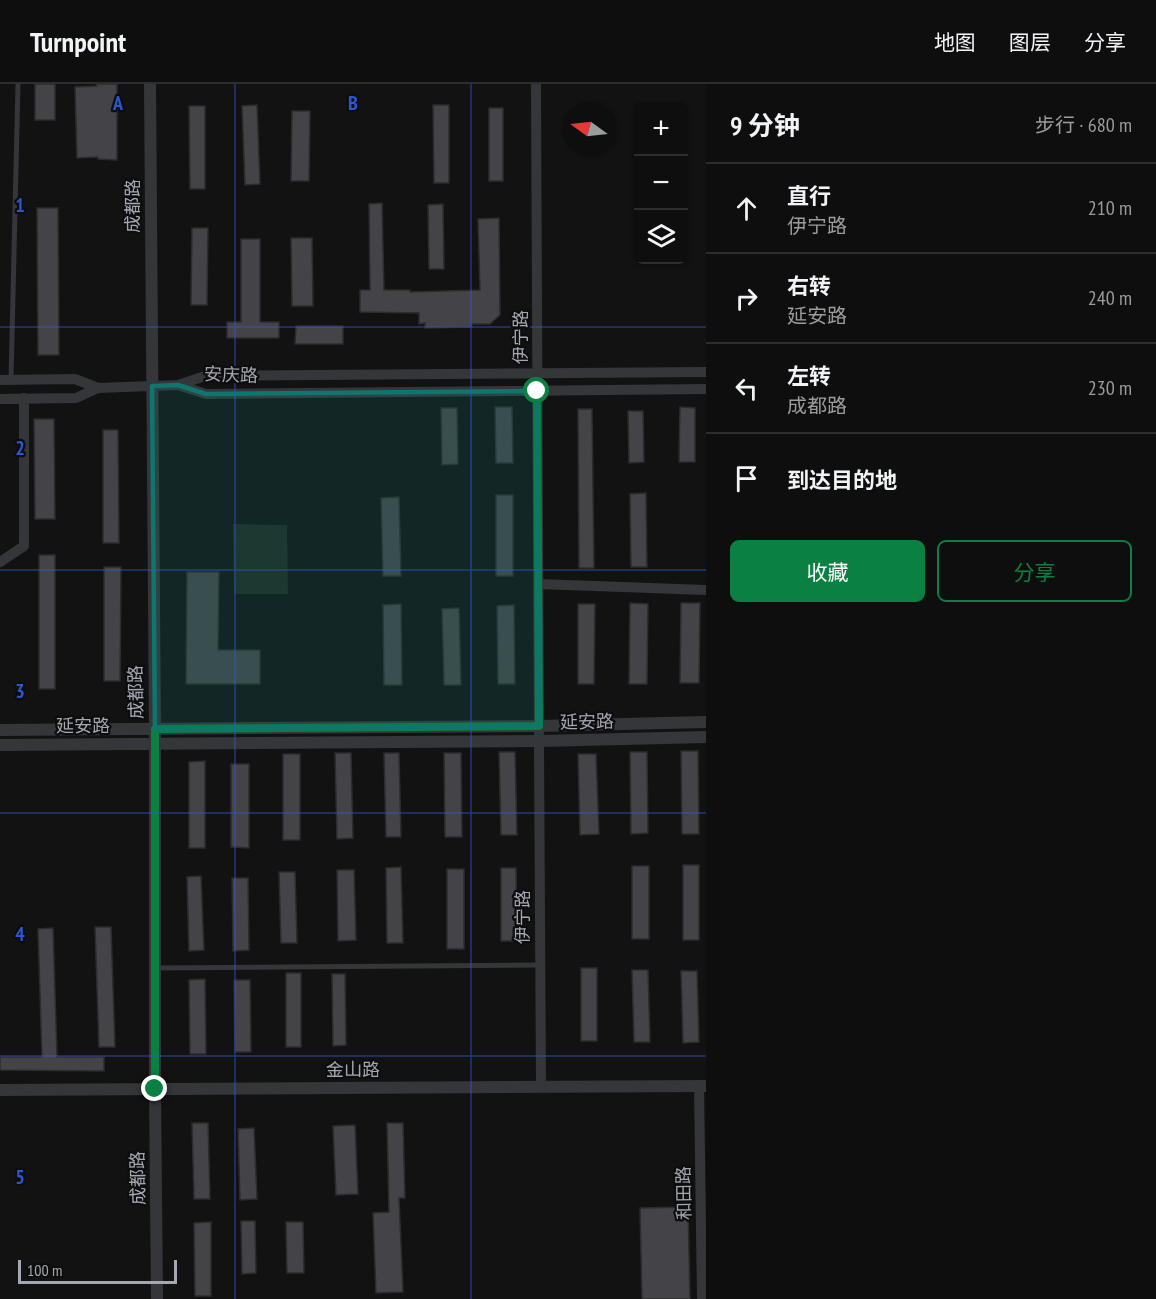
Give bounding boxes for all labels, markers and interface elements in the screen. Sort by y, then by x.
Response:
text: Turnpoint [30,23,126,60]
text: 地图 [934,29,976,56]
text: 图层 [1009,29,1051,56]
text: 分享 [1084,29,1126,56]
text: A [112,90,124,116]
text: B [348,90,358,116]
north arrow [562,102,616,156]
map controls [634,102,688,264]
button: + [634,102,688,156]
text: 9 分钟 [730,109,800,142]
text: 步行 · 680 m [1035,112,1132,138]
button: − [634,156,688,210]
street label: 成都路 [121,179,144,233]
text: 直行 [787,182,831,210]
text: 1 [15,192,25,218]
icon: ahead [730,192,763,225]
text: 210 m [1088,195,1132,221]
button: layers [634,210,688,264]
text: 伊宁路 [787,213,847,239]
text: 右转 [787,272,831,300]
icon: right [730,282,763,315]
text: 240 m [1088,285,1132,311]
text: 延安路 [787,303,847,329]
street label: 伊宁路 [509,310,532,364]
street label: 安庆路 [204,362,258,387]
text: 左转 [787,362,831,390]
icon: left [730,372,763,405]
text: 230 m [1088,375,1132,401]
route start [523,377,549,403]
text: 成都路 [787,393,847,419]
text: 2 [15,435,25,461]
icon: arrive [730,462,763,495]
text: 到达目的地 [787,466,897,494]
button: 收藏 [730,540,925,602]
button: 分享 [937,540,1132,602]
street label: 成都路 [124,665,147,719]
text: 3 [15,678,25,704]
street label: 延安路 [560,710,614,733]
street label: 延安路 [56,714,110,737]
street label: 伊宁路 [511,890,534,944]
text: 4 [15,921,25,947]
street label: 金山路 [326,1058,380,1081]
route end [141,1075,167,1101]
street label: 成都路 [126,1151,149,1205]
text: 5 [15,1164,25,1190]
street label: 和田路 [672,1166,695,1220]
scale bar [18,1257,177,1284]
text: 100 m [27,1260,62,1280]

